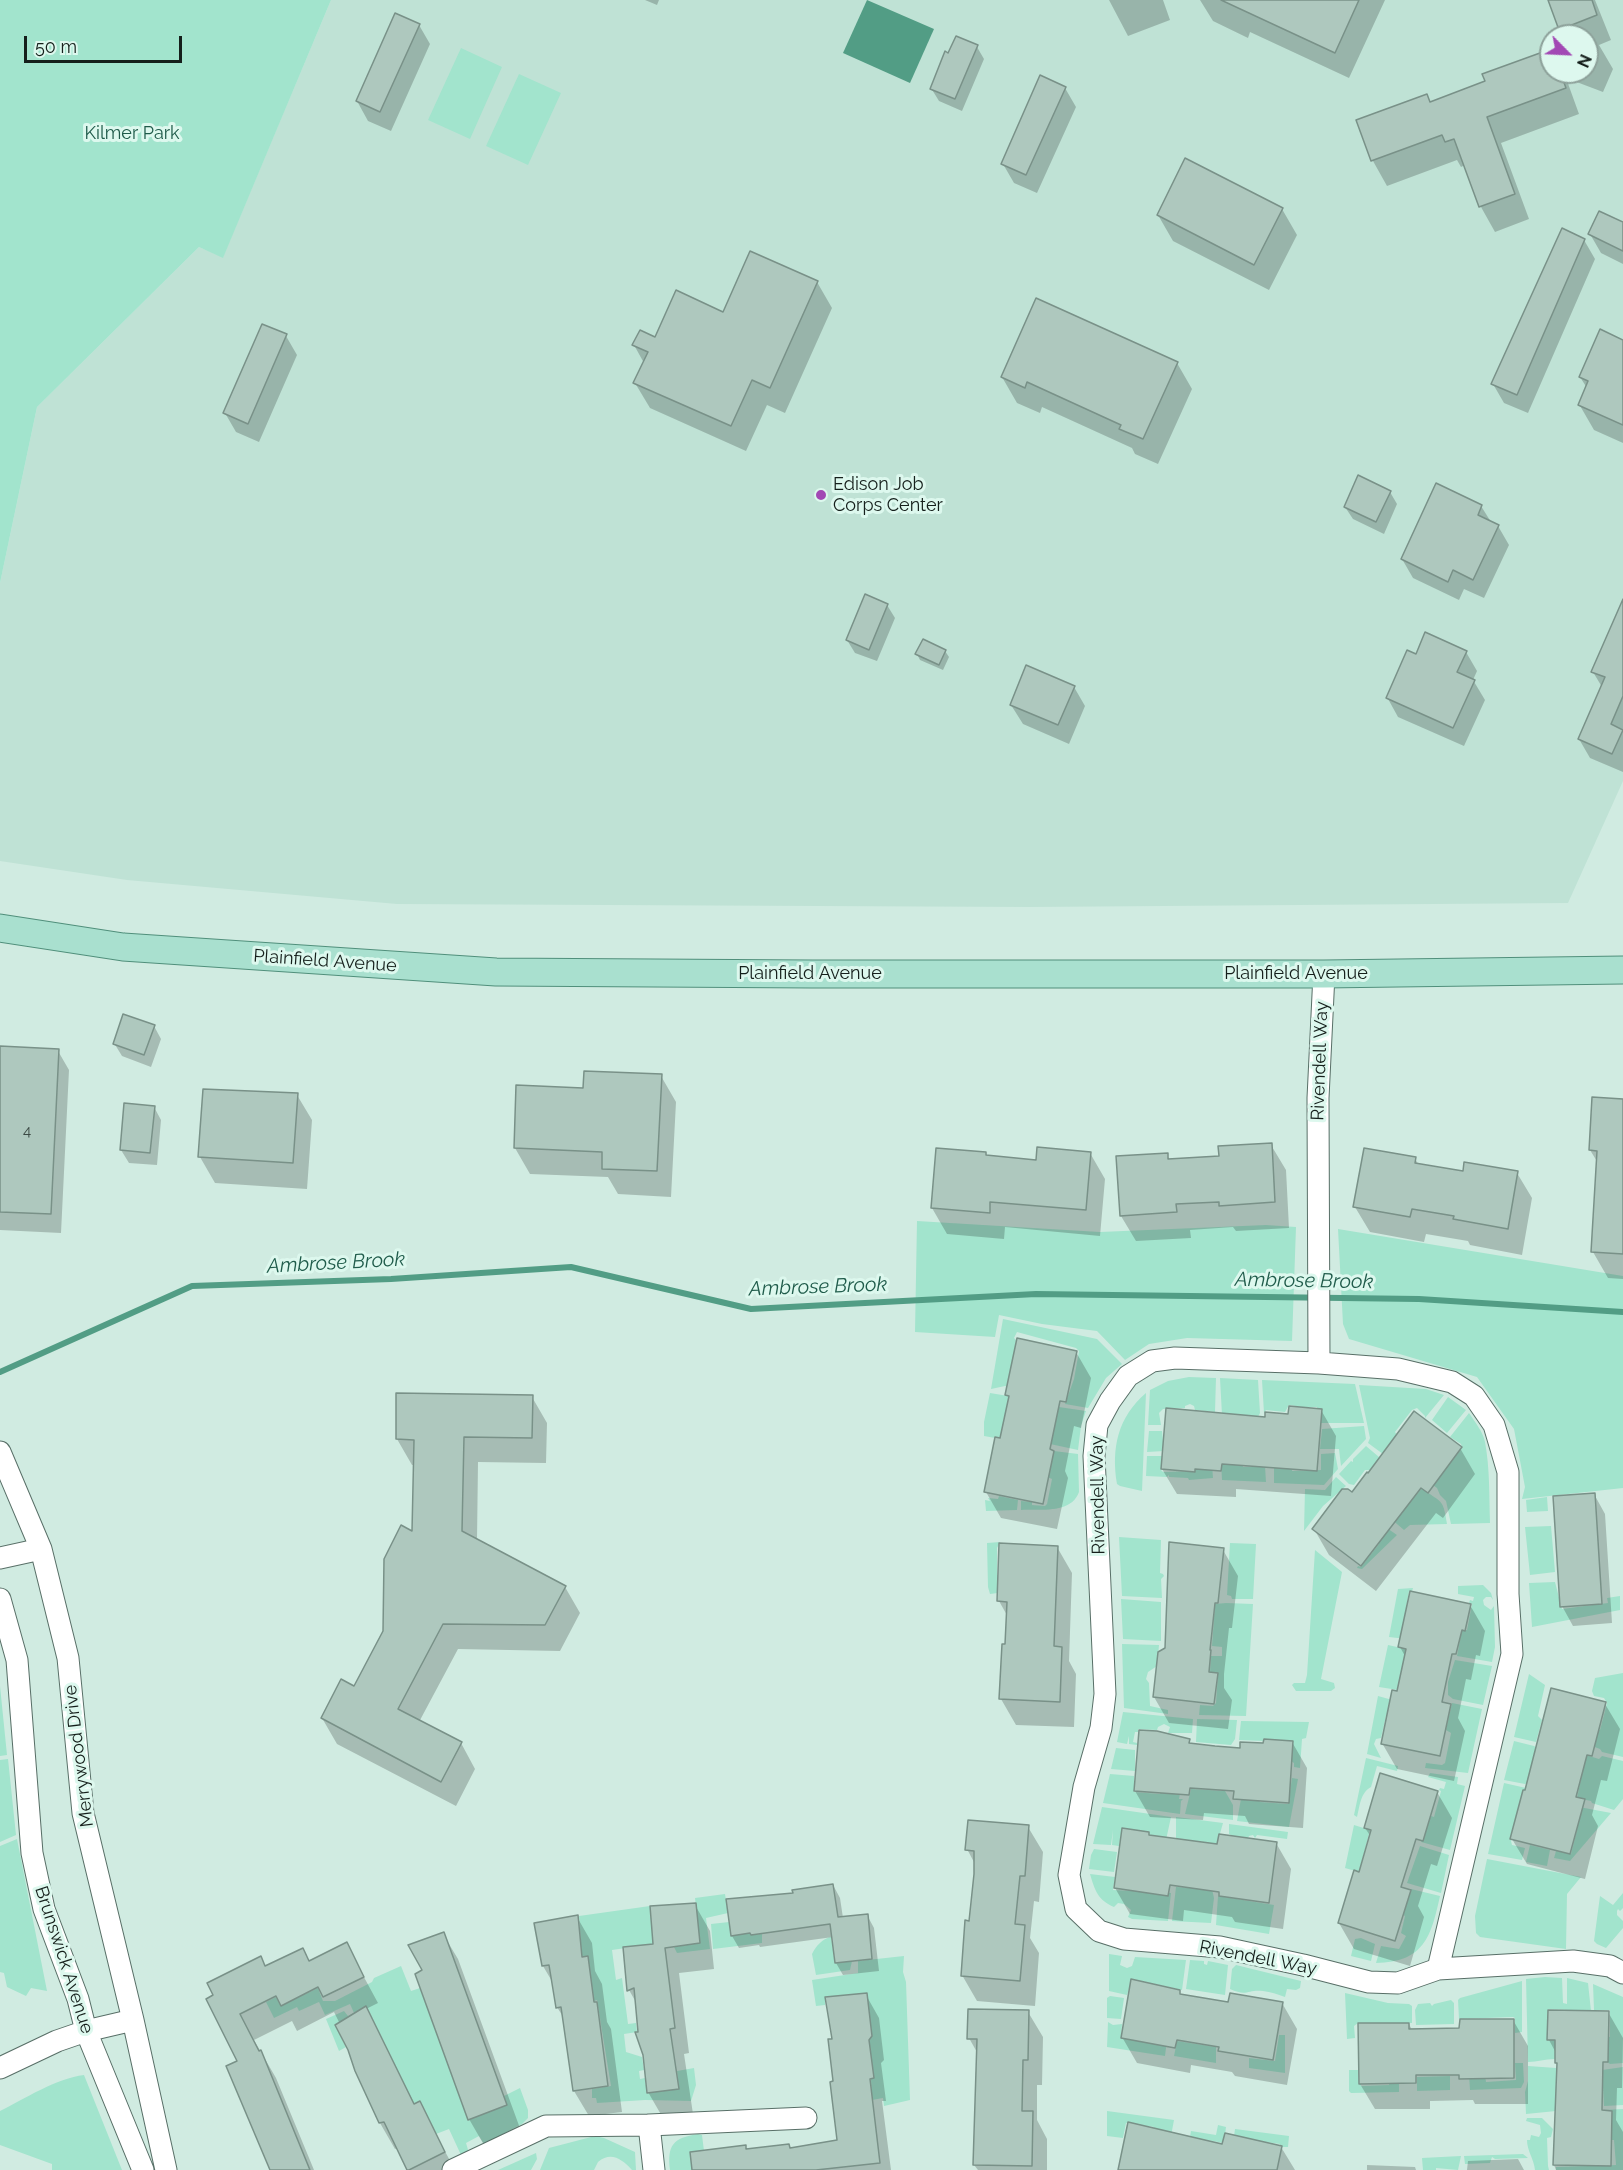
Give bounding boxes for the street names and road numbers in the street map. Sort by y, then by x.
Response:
street label: Plainfield Avenue [253,945,397,977]
street label: Plainfield Avenue [738,963,882,985]
street label: Plainfield Avenue [1224,963,1368,985]
street label: Rivendell Way [1307,1001,1333,1121]
street label: Rivendell Way [1086,1435,1110,1555]
street label: Merrywood Drive [60,1684,98,1828]
street label: Brunswick Avenue [30,1884,98,2036]
street label: Rivendell Way [1197,1936,1319,1980]

